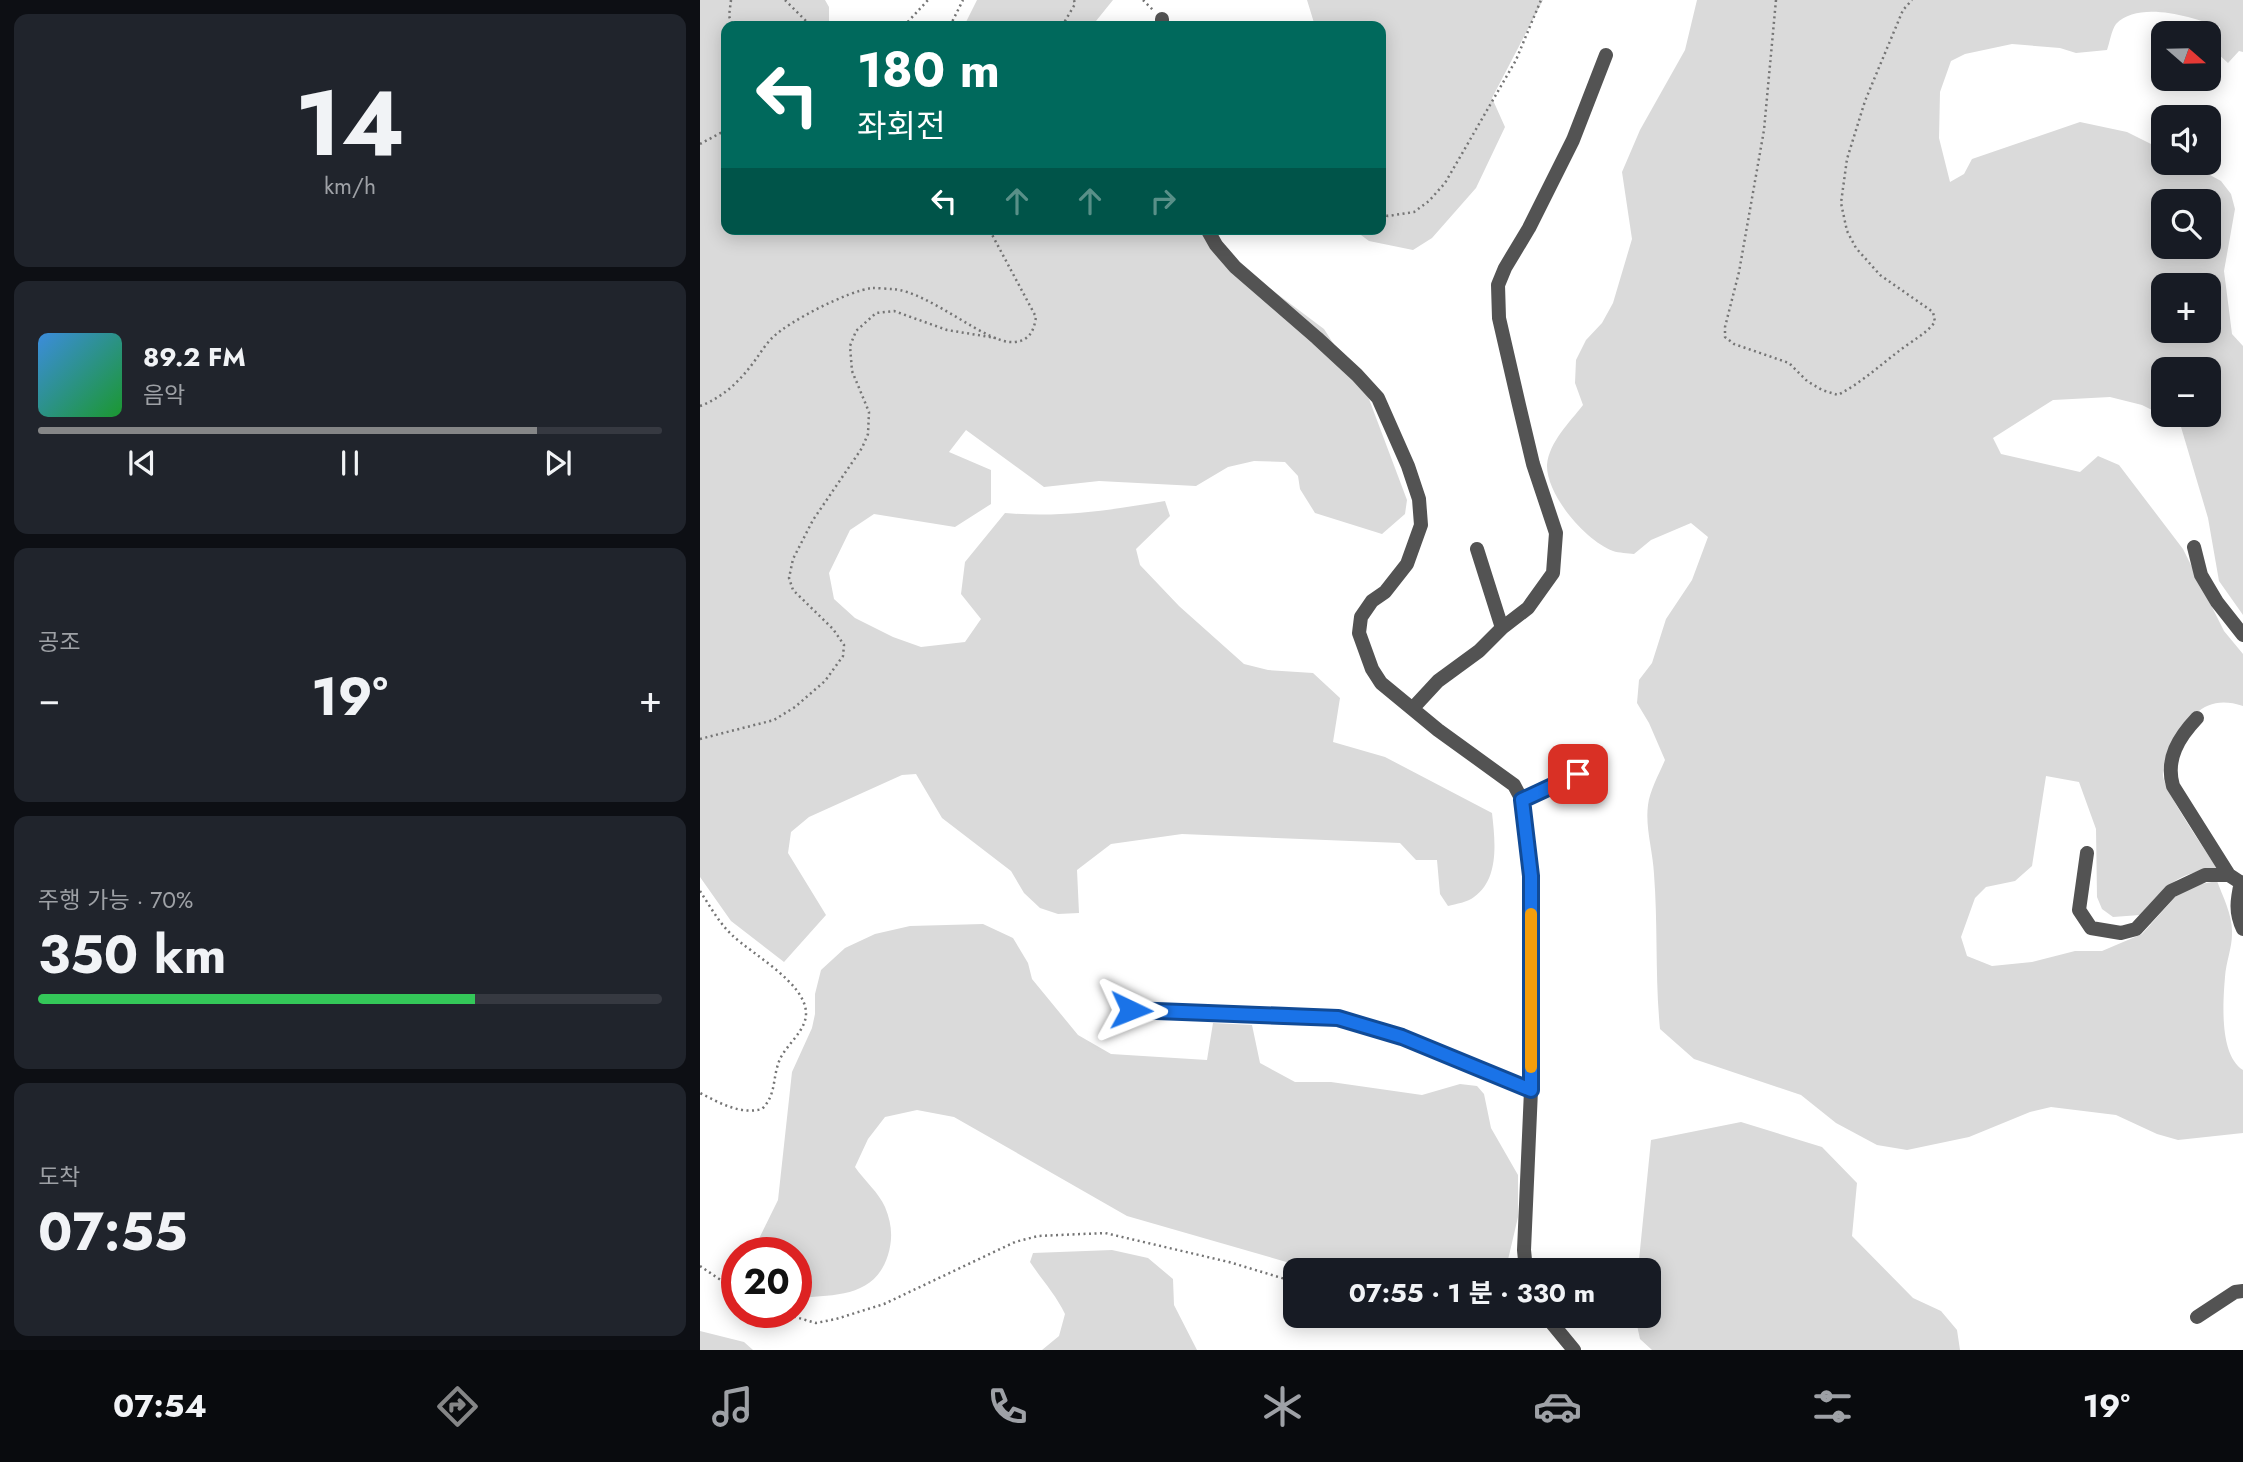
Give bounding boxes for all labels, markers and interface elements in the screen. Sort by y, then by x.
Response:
north arrow [2151,21,2221,91]
map controls [2151,21,2221,427]
text: 180 m [857,35,1000,105]
icon: left [742,49,833,140]
text: 14 [295,58,405,189]
text: 좌회전 [857,103,945,149]
button: sound [2151,105,2221,175]
text: km/h [324,169,376,203]
icon: left [925,182,963,220]
icon: ahead [998,182,1036,220]
icon: ahead [1071,182,1109,220]
icon: right [1144,182,1182,220]
button: search [2151,189,2221,259]
button: + [2151,273,2221,343]
text: 89.2 FM [143,338,246,376]
button: − [2151,357,2221,427]
text: 음악 [143,378,185,412]
icon: previous [123,444,161,482]
icon: pause [331,444,369,482]
icon: next [539,444,577,482]
text: 공조 [38,625,80,659]
text: 19° [311,659,388,735]
text: − [38,671,60,726]
text: + [639,671,662,726]
pin [1548,744,1608,804]
icon: arrive [1559,755,1597,793]
text: 주행 가능 · 70% [38,883,193,917]
text: 350 km [38,917,227,993]
position arrow [1094,973,1168,1047]
text: 도착 [38,1160,80,1194]
text: 07:55 [38,1194,188,1270]
speed limit sign: 20 [721,1237,812,1328]
text: 07:55 · 1 분 · 330 m [1349,1274,1595,1312]
icon: directions [433,1382,482,1431]
icon: music [708,1382,757,1431]
icon: phone [983,1382,1032,1431]
icon: climate [1258,1382,1307,1431]
icon: car [1533,1382,1582,1431]
icon: filters [1808,1382,1857,1431]
text: 07:54 [113,1383,207,1429]
text: 19° [2083,1383,2130,1429]

